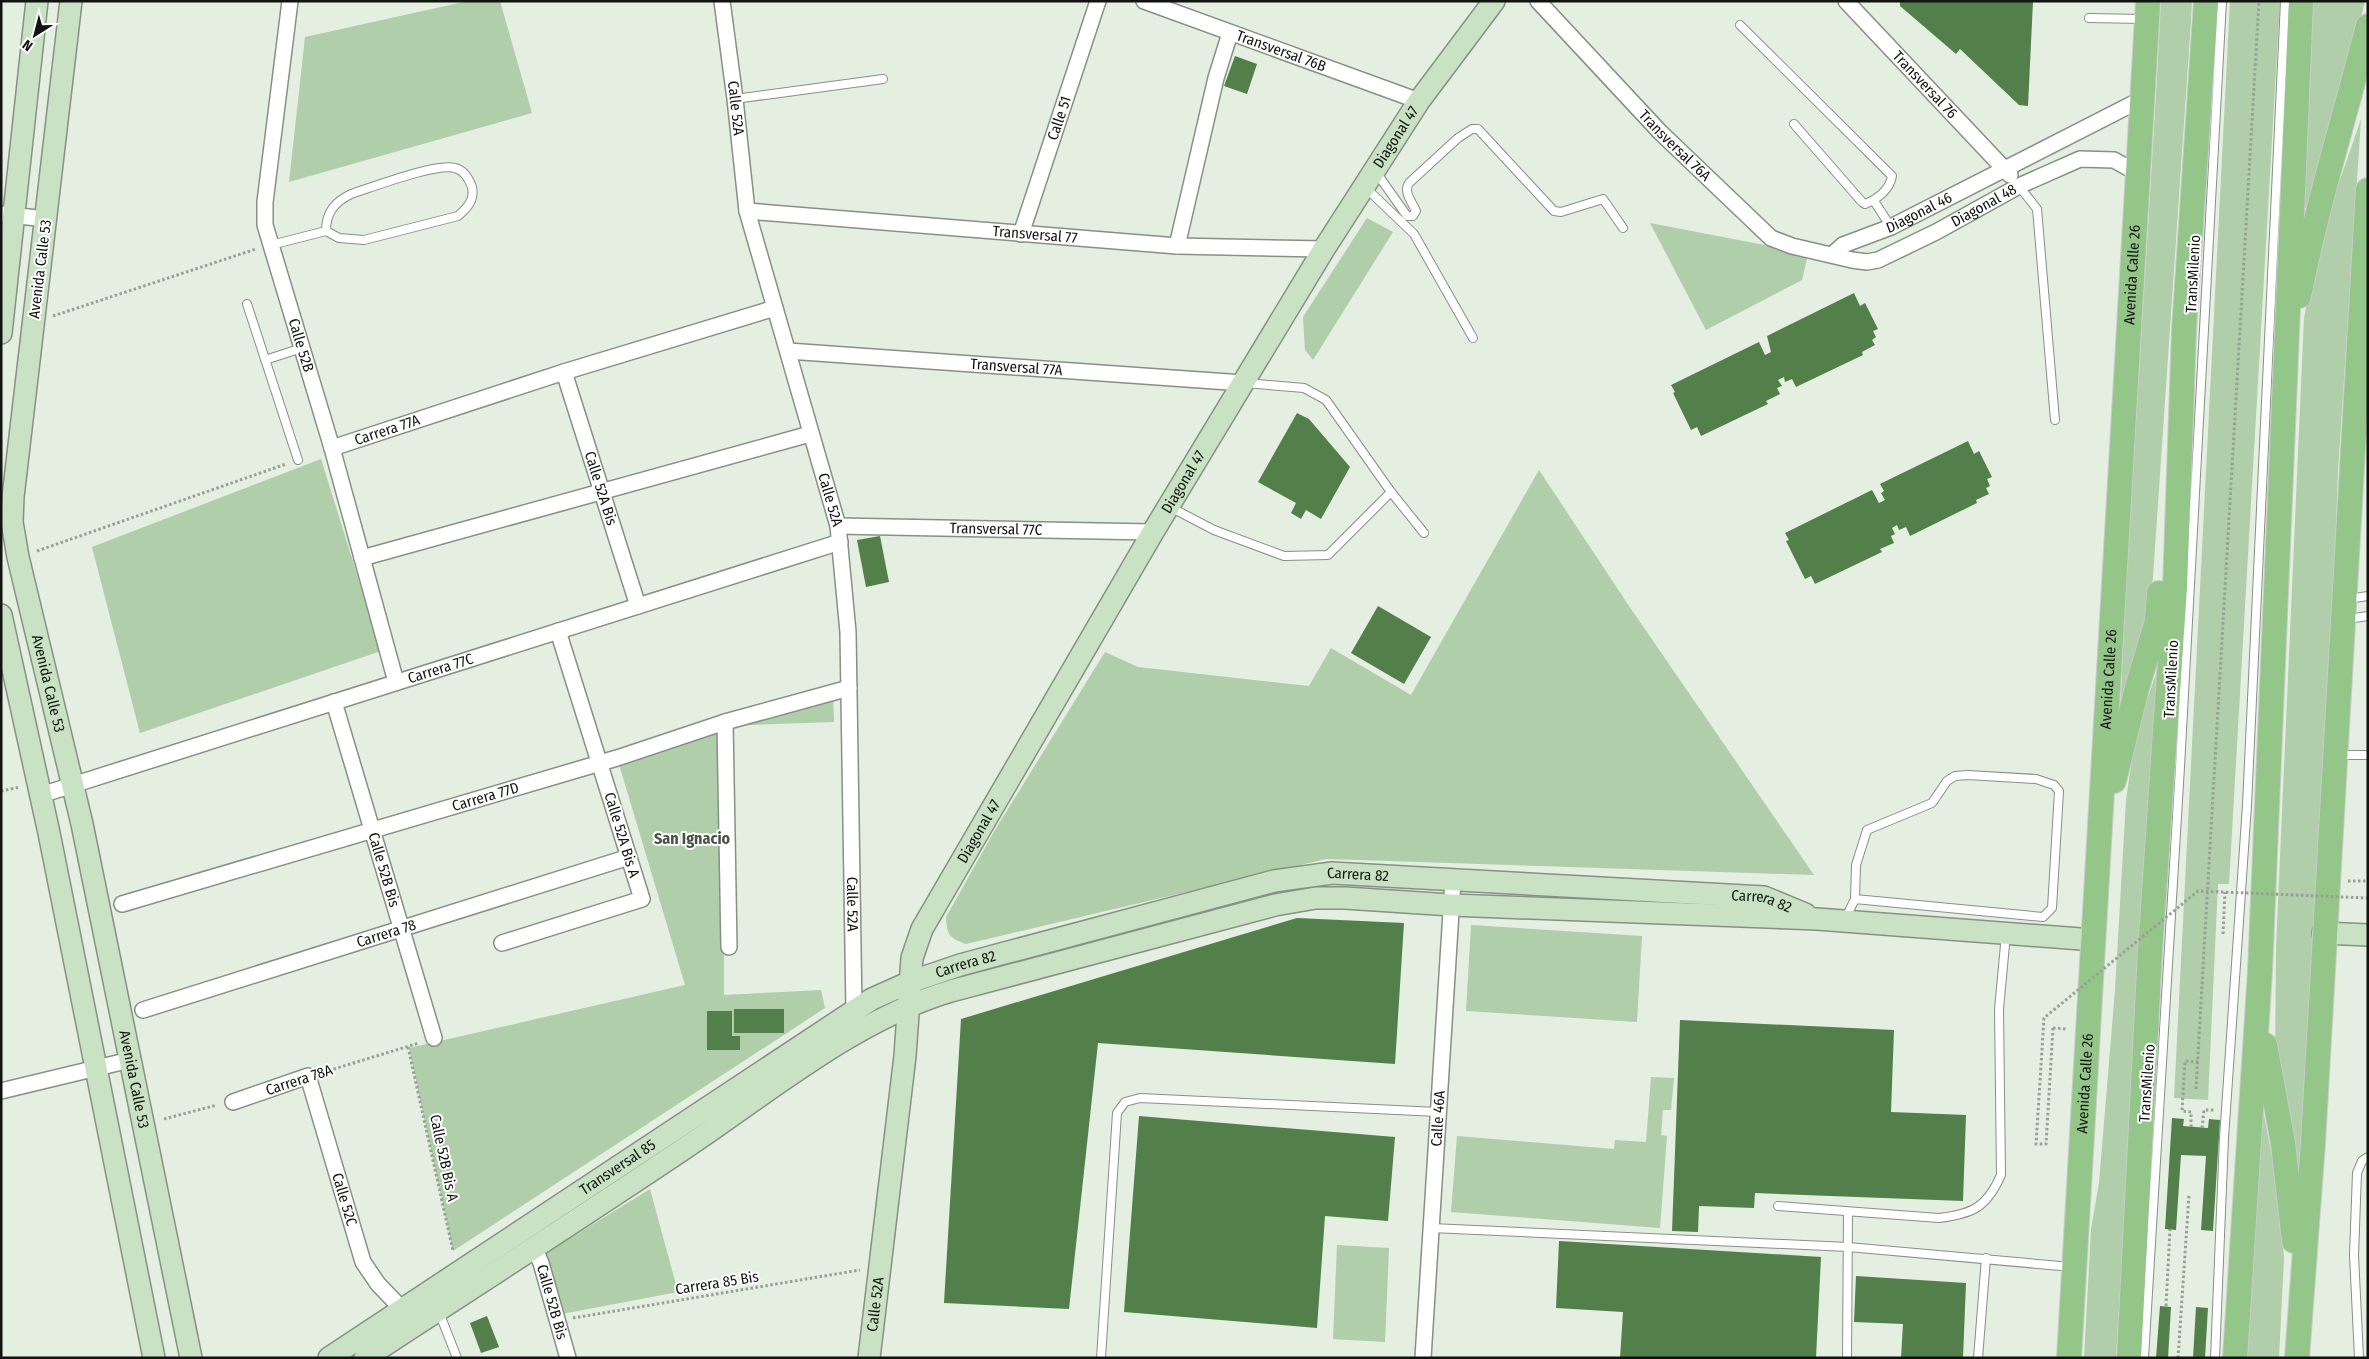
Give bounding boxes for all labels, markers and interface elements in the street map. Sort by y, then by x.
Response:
north arrow [10,10,60,60]
street label: Transversal 76B [1234,26,1329,75]
text: N [19,36,36,54]
street label: Transversal 76 [1889,47,1961,122]
street label: Calle 52A [724,80,748,136]
street label: Calle 51 [1044,94,1075,143]
street label: Diagonal 47 [1369,103,1422,171]
street label: Transversal 76A [1635,106,1715,185]
street label: Diagonal 48 [1948,180,2020,231]
street label: Diagonal 46 [1884,188,1955,237]
street label: Avenida Calle 53 [25,218,55,319]
street label: Transversal 77 [992,222,1078,247]
street label: Avenida Calle 26 [2120,224,2144,325]
street label: TransMilenio [2182,234,2204,314]
street label: Calle 52B [285,316,318,374]
street label: Transversal 77A [970,355,1063,379]
street label: Carrera 77A [352,411,422,449]
street label: Diagonal 47 [1157,447,1209,516]
street label: Calle 52A Bis [581,449,621,528]
street label: Calle 52A [814,471,847,529]
street label: Transversal 77C [950,519,1043,539]
street label: Avenida Calle 26 [2097,629,2120,730]
street label: Avenida Calle 53 [28,633,69,734]
street label: TransMilenio [2160,639,2182,719]
street label: Carrera 77C [405,650,476,687]
street label: Carrera 77D [450,778,521,815]
street label: Calle 52A Bis A [601,790,644,880]
street label: Diagonal 47 [953,797,1004,866]
district label: San Ignacio [654,829,731,848]
street label: Calle 52B Bis [364,830,404,909]
street label: Carrera 82 [1326,864,1390,885]
street label: Calle 52A [843,877,862,932]
street label: Carrera 82 [1731,886,1795,917]
street label: Carrera 78 [354,916,418,951]
street label: Carrera 82 [933,947,998,982]
street label: Avenida Calle 53 [115,1029,153,1130]
street label: Avenida Calle 26 [2073,1033,2097,1134]
street label: TransMilenio [2135,1043,2159,1123]
street label: Carrera 78A [263,1061,335,1099]
street label: Calle 46A [1427,1090,1449,1147]
street label: Calle 52B Bis A [426,1113,462,1203]
street label: Transversal 85 [576,1136,659,1199]
street label: Calle 52C [328,1171,361,1228]
street label: Calle 52B Bis [533,1262,571,1342]
street label: Carrera 85 Bis [674,1268,760,1298]
street label: Calle 52A [863,1276,888,1333]

